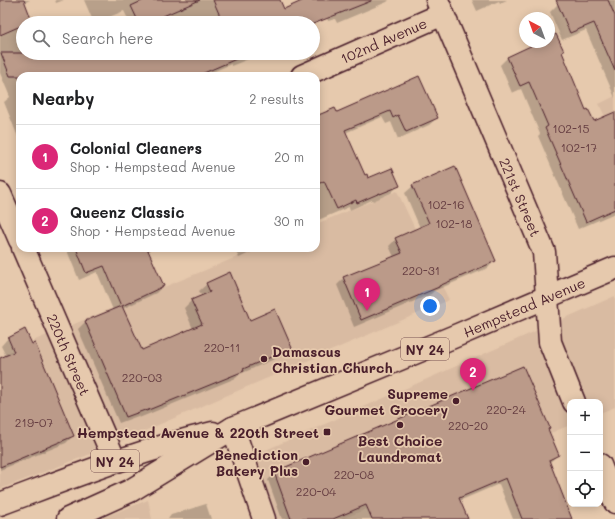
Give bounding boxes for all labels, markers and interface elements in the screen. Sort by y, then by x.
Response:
north arrow [519,12,555,48]
street label: 102nd Avenue [337,13,430,67]
search box [16,16,320,60]
icon: search [30,27,52,49]
text: Search here [62,28,153,48]
text: Nearby [32,87,94,109]
text: 2 results [249,90,304,107]
house number: 102-15 [553,120,589,136]
text: Colonial Cleaners [70,138,202,158]
house number: 102-17 [561,139,598,155]
text: 1 [42,148,48,165]
text: 20 m [274,148,304,165]
street label: 221st Street [495,155,546,239]
text: Shop · Hempstead Avenue [70,158,236,175]
house number: 102-16 [427,196,465,212]
text: Queenz Classic [70,202,185,222]
text: 2 [41,212,49,229]
text: 30 m [274,212,304,229]
house number: 102-18 [435,215,473,231]
text: Shop · Hempstead Avenue [70,222,236,239]
house number: 220-31 [402,262,440,278]
street label: Hempstead Avenue [460,272,588,341]
pin: 1 [354,278,380,311]
your location [420,296,440,316]
street label: 220th Street [43,311,95,398]
road number: NY 24 [401,338,449,360]
house number: 220-11 [204,339,240,355]
place label: Damascus Christian Church [272,342,393,377]
marker: Damascus Christian Church [259,354,269,364]
pin: 2 [460,358,486,391]
house number: 220-03 [122,369,162,385]
place label: Supreme Gourmet Grocery [325,384,448,419]
marker: Supreme Gourmet Grocery [451,396,461,406]
map controls [567,399,603,507]
button: + [567,399,603,435]
house number: 220-24 [486,401,526,417]
house number: 219-07 [15,414,53,430]
house number: 220-20 [448,417,489,433]
marker: Best Choice Laundromat [395,420,405,430]
place label: Hempstead Avenue & 220th Street [77,423,319,442]
marker: Hempstead Avenue & 220th Street [322,427,332,437]
place label: Best Choice Laundromat [358,431,442,466]
button: − [567,435,603,471]
place label: Benediction Bakery Plus [214,445,298,480]
road number: NY 24 [91,450,139,472]
marker: Benediction Bakery Plus [301,457,311,467]
house number: 220-08 [334,466,374,482]
button: locate [567,471,603,507]
house number: 220-04 [296,483,336,499]

